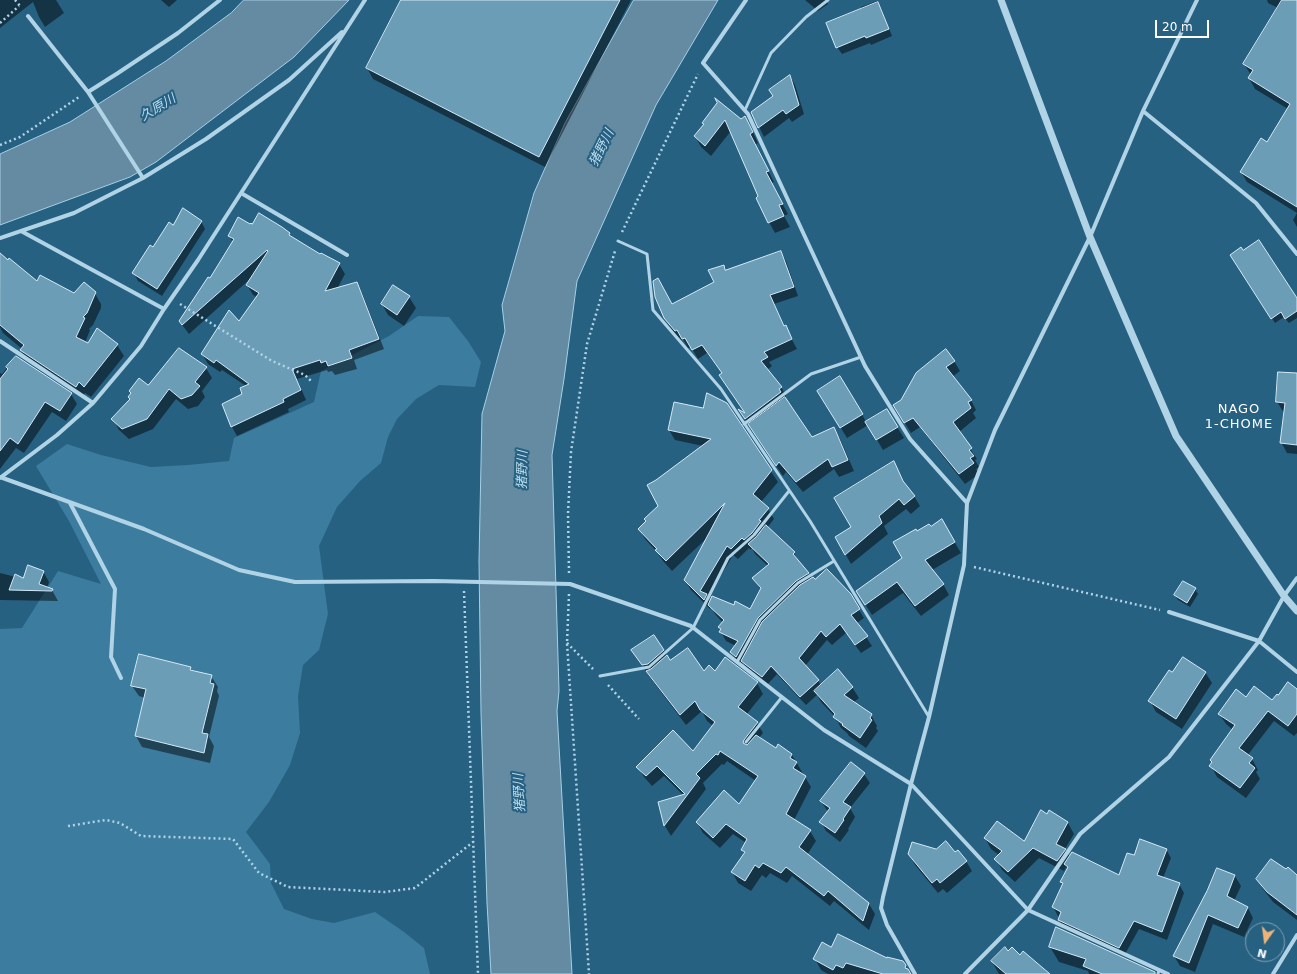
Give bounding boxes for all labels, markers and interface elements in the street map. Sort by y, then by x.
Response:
scale bar [1157,12,1211,38]
text: 20 m [1162,20,1193,34]
water label: 久原川 [137,91,179,125]
water label: 猪野川 [586,127,618,169]
district label: NAGO 1-CHOME [1205,402,1273,433]
water label: 猪野川 [515,450,531,490]
water label: 猪野川 [511,773,529,813]
north arrow [1245,922,1285,962]
text: N [1256,946,1268,961]

